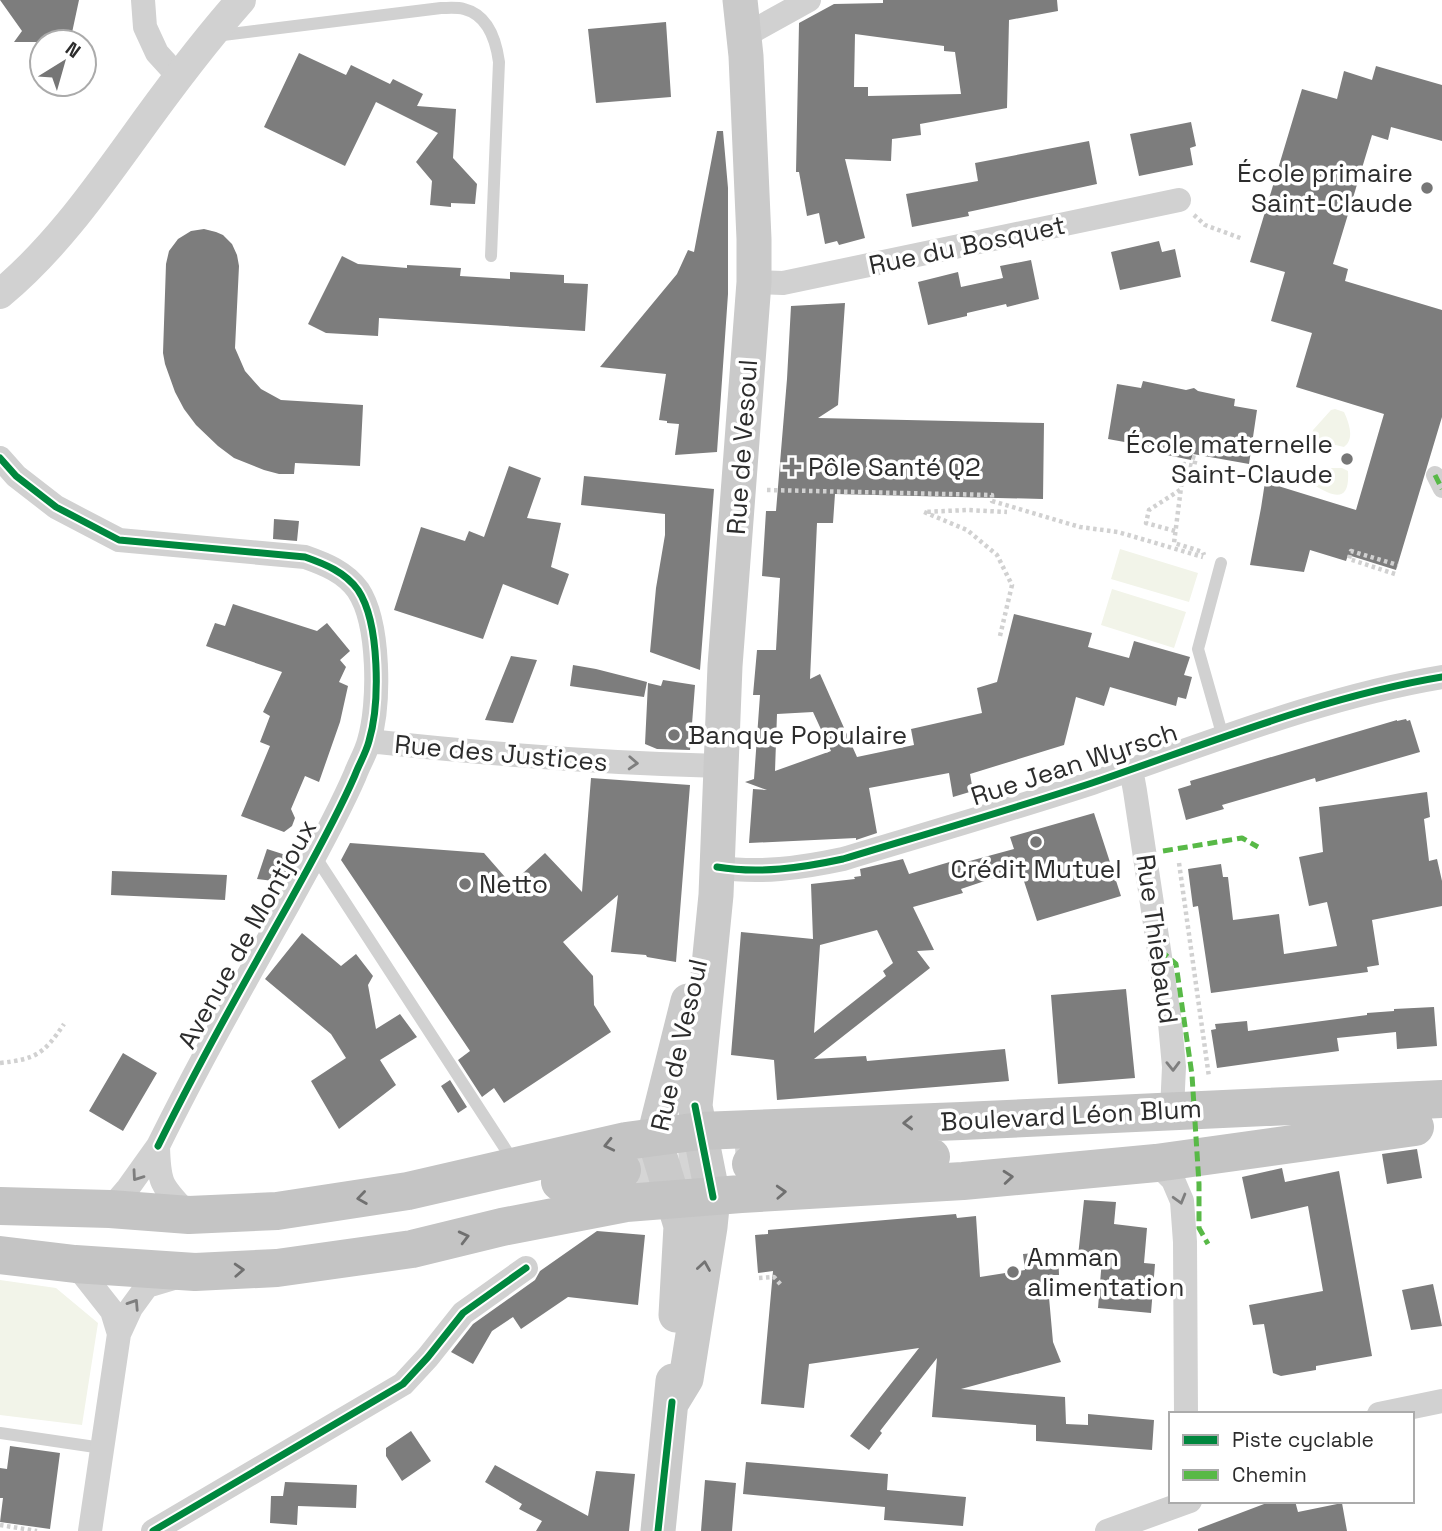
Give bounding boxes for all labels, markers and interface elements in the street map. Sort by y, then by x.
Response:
north arrow [28,28,98,98]
text: N [60,36,86,64]
place label: École primaire Saint-Claude [1237,156,1413,220]
marker: École primaire Saint-Claude [1419,180,1435,196]
street label: Rue du Bosquet [866,208,1068,282]
street label: Rue de Vesoul [719,358,765,536]
place label: École maternelle Saint-Claude [1126,427,1333,491]
place label: Pôle Santé Q2 [808,450,981,484]
marker: École maternelle Saint-Claude [1339,451,1355,467]
marker: Pôle Santé Q2 [782,457,802,477]
street label: Rue Jean Wyrsch [966,715,1182,813]
place label: Banque Populaire [688,718,907,752]
street label: Rue des Justices [393,727,609,779]
marker: Banque Populaire [666,727,682,743]
one-way arrow [627,756,638,771]
street label: Avenue de Montjoux [170,813,324,1055]
marker: Crédit Mutuel [1028,834,1044,850]
place label: Crédit Mutuel [950,852,1122,886]
street label: Rue Thiebaud [1128,852,1186,1026]
place label: Netto [479,867,548,901]
marker: Netto [457,876,473,892]
street label: Rue de Vesoul [643,956,715,1134]
one-way arrow [1165,1061,1180,1072]
street label: Boulevard Léon Blum [939,1091,1203,1139]
one-way arrow [902,1115,913,1130]
one-way arrow [603,1137,615,1151]
one-way arrow [133,1168,145,1181]
one-way arrow [1003,1170,1014,1185]
one-way arrow [776,1185,787,1200]
one-way arrow [357,1190,368,1205]
one-way arrow [1171,1192,1186,1204]
one-way arrow [457,1231,469,1245]
place label: Amman alimentation [1027,1240,1184,1304]
one-way arrow [696,1260,711,1272]
one-way arrow [234,1262,245,1277]
marker: Amman alimentation [1005,1264,1021,1280]
one-way arrow [126,1299,139,1312]
legend [1169,1412,1414,1503]
text: Piste cyclable [1232,1426,1374,1453]
text: Chemin [1232,1461,1307,1488]

